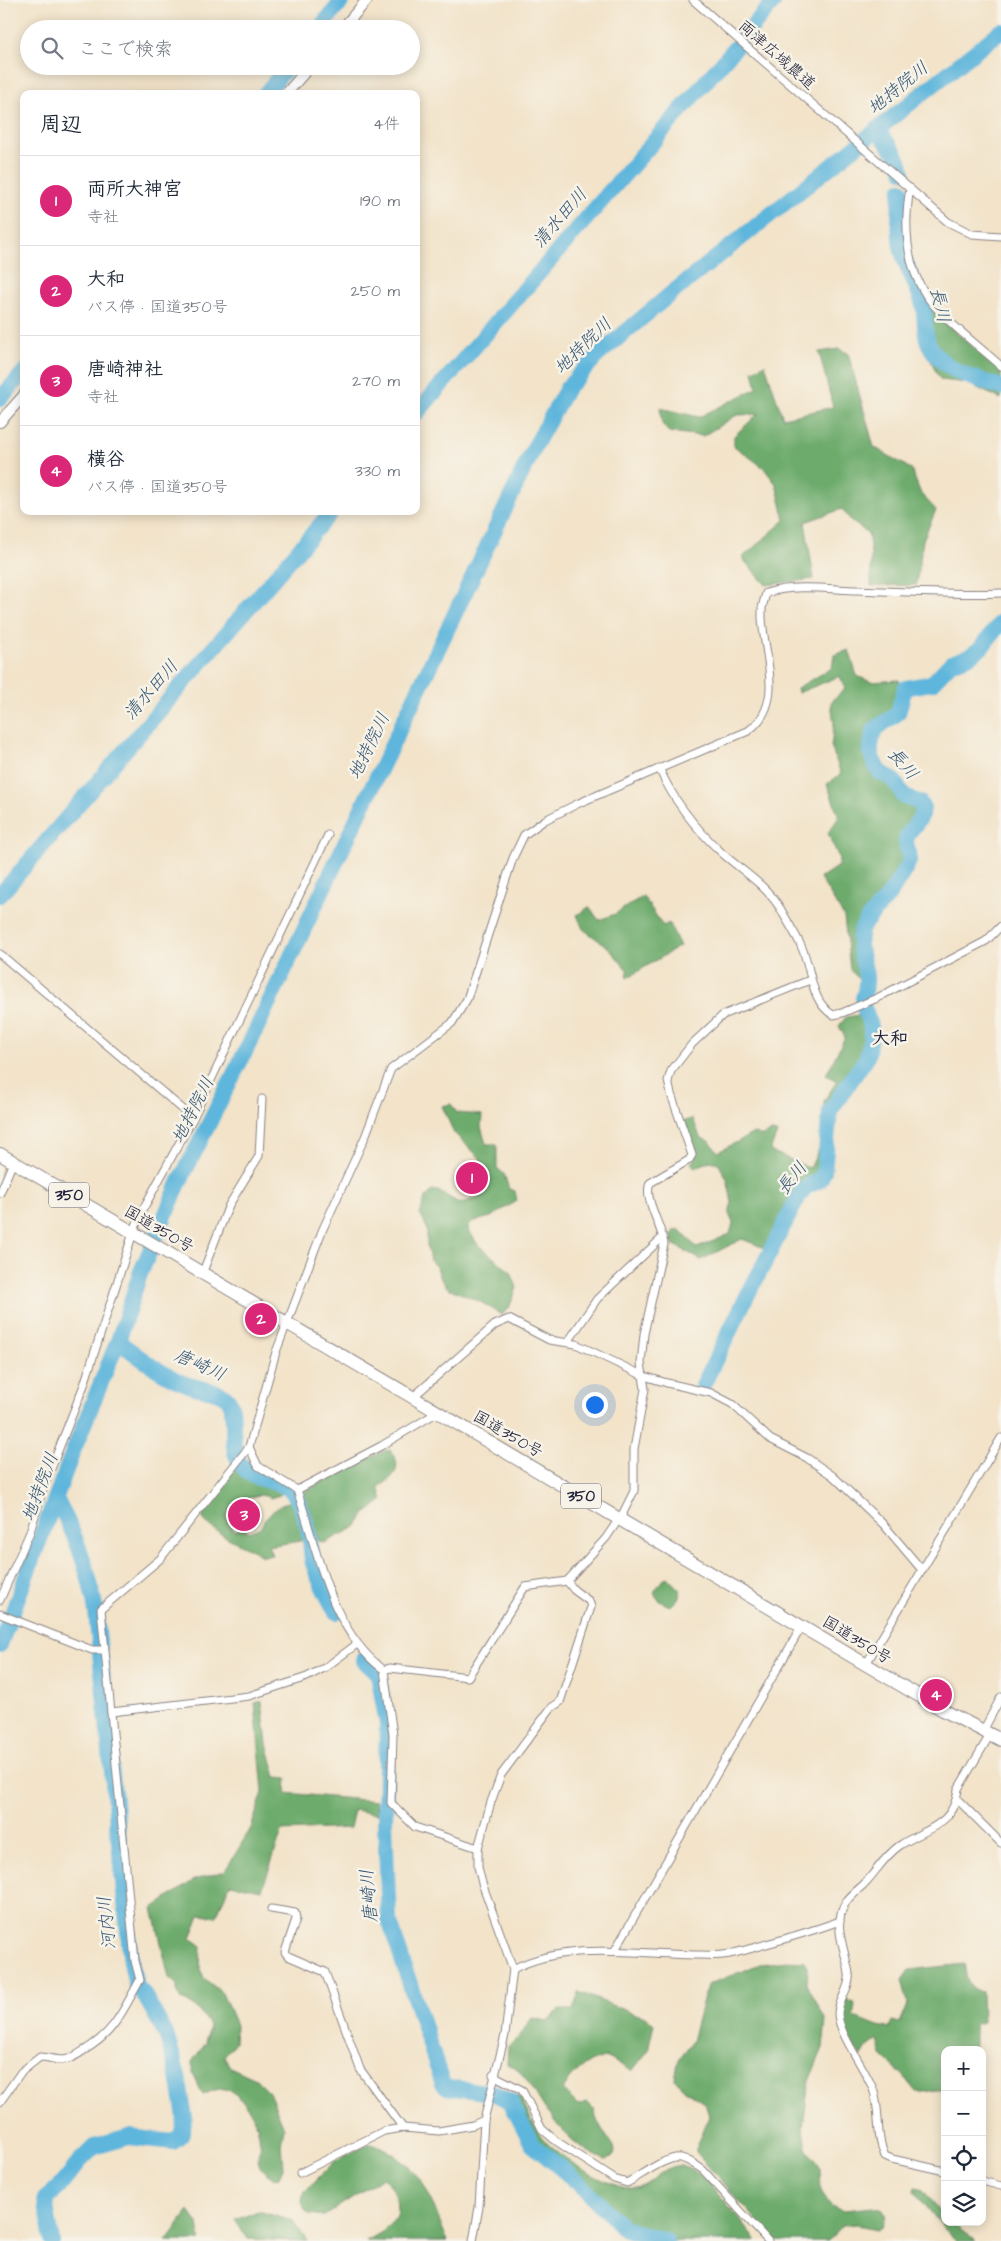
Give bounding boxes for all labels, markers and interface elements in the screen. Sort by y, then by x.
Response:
street label: 両津広域農道 [734,15,820,95]
search box [20,20,420,75]
icon: search [38,34,66,62]
text: ここで検索 [78,36,173,63]
water label: 地持院川 [862,56,934,120]
text: 周辺 [40,110,82,139]
text: 4件 [373,113,400,135]
text: 両所大神宮 [87,176,182,203]
water label: 清水田川 [527,183,593,253]
text: 1 [55,190,57,212]
text: 190 m [360,190,400,212]
text: 寺社 [87,206,119,228]
text: 大和 [87,266,125,293]
text: 2 [51,280,61,302]
text: 250 m [351,280,400,302]
water label: 長川 [924,285,956,325]
text: バス停 · 国道350号 [87,296,228,318]
water label: 地持院川 [548,312,618,380]
text: 唐崎神社 [87,356,163,383]
text: 3 [52,370,60,392]
text: 270 m [352,370,400,392]
text: 寺社 [87,386,119,408]
text: 横谷 [87,446,125,473]
text: 4 [51,460,61,482]
text: 330 m [355,460,400,482]
text: バス停 · 国道350号 [87,476,228,498]
water label: 清水田川 [118,655,184,725]
water label: 地持院川 [342,708,396,784]
water label: 長川 [882,742,924,786]
district label: 大和 [872,1026,908,1051]
water label: 地持院川 [166,1072,220,1148]
water label: 長川 [771,1156,813,1200]
pin: 1 [456,1159,488,1197]
road number: 350 [49,1182,89,1208]
street label: 国道350号 [120,1200,198,1258]
pin: 2 [245,1300,277,1338]
water label: 唐崎川 [170,1343,230,1387]
your location [582,1392,608,1418]
street label: 国道350号 [469,1405,547,1463]
water label: 地持院川 [15,1449,65,1525]
road number: 350 [561,1484,601,1508]
pin: 3 [228,1496,260,1534]
street label: 国道350号 [818,1611,896,1669]
pin: 4 [920,1676,952,1714]
water label: 唐崎川 [354,1868,384,1924]
water label: 河内川 [92,1895,122,1951]
map controls [941,2046,986,2226]
button: + [941,2046,986,2091]
button: − [941,2091,986,2136]
button: locate [941,2136,986,2181]
button: layers [941,2181,986,2226]

